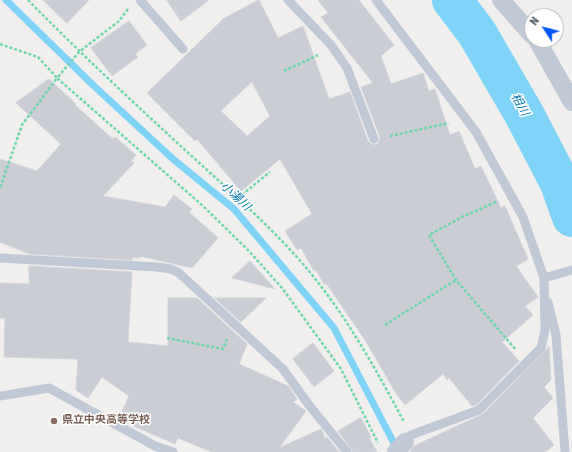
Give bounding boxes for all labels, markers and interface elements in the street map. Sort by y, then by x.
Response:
north arrow [524,8,564,48]
text: N [526,14,543,29]
water label: 相川 [507,91,531,119]
water label: 小湯川 [217,179,253,215]
place label: 県立中央高等学校 [62,414,150,428]
marker: 県立中央高等学校 [49,416,59,426]

